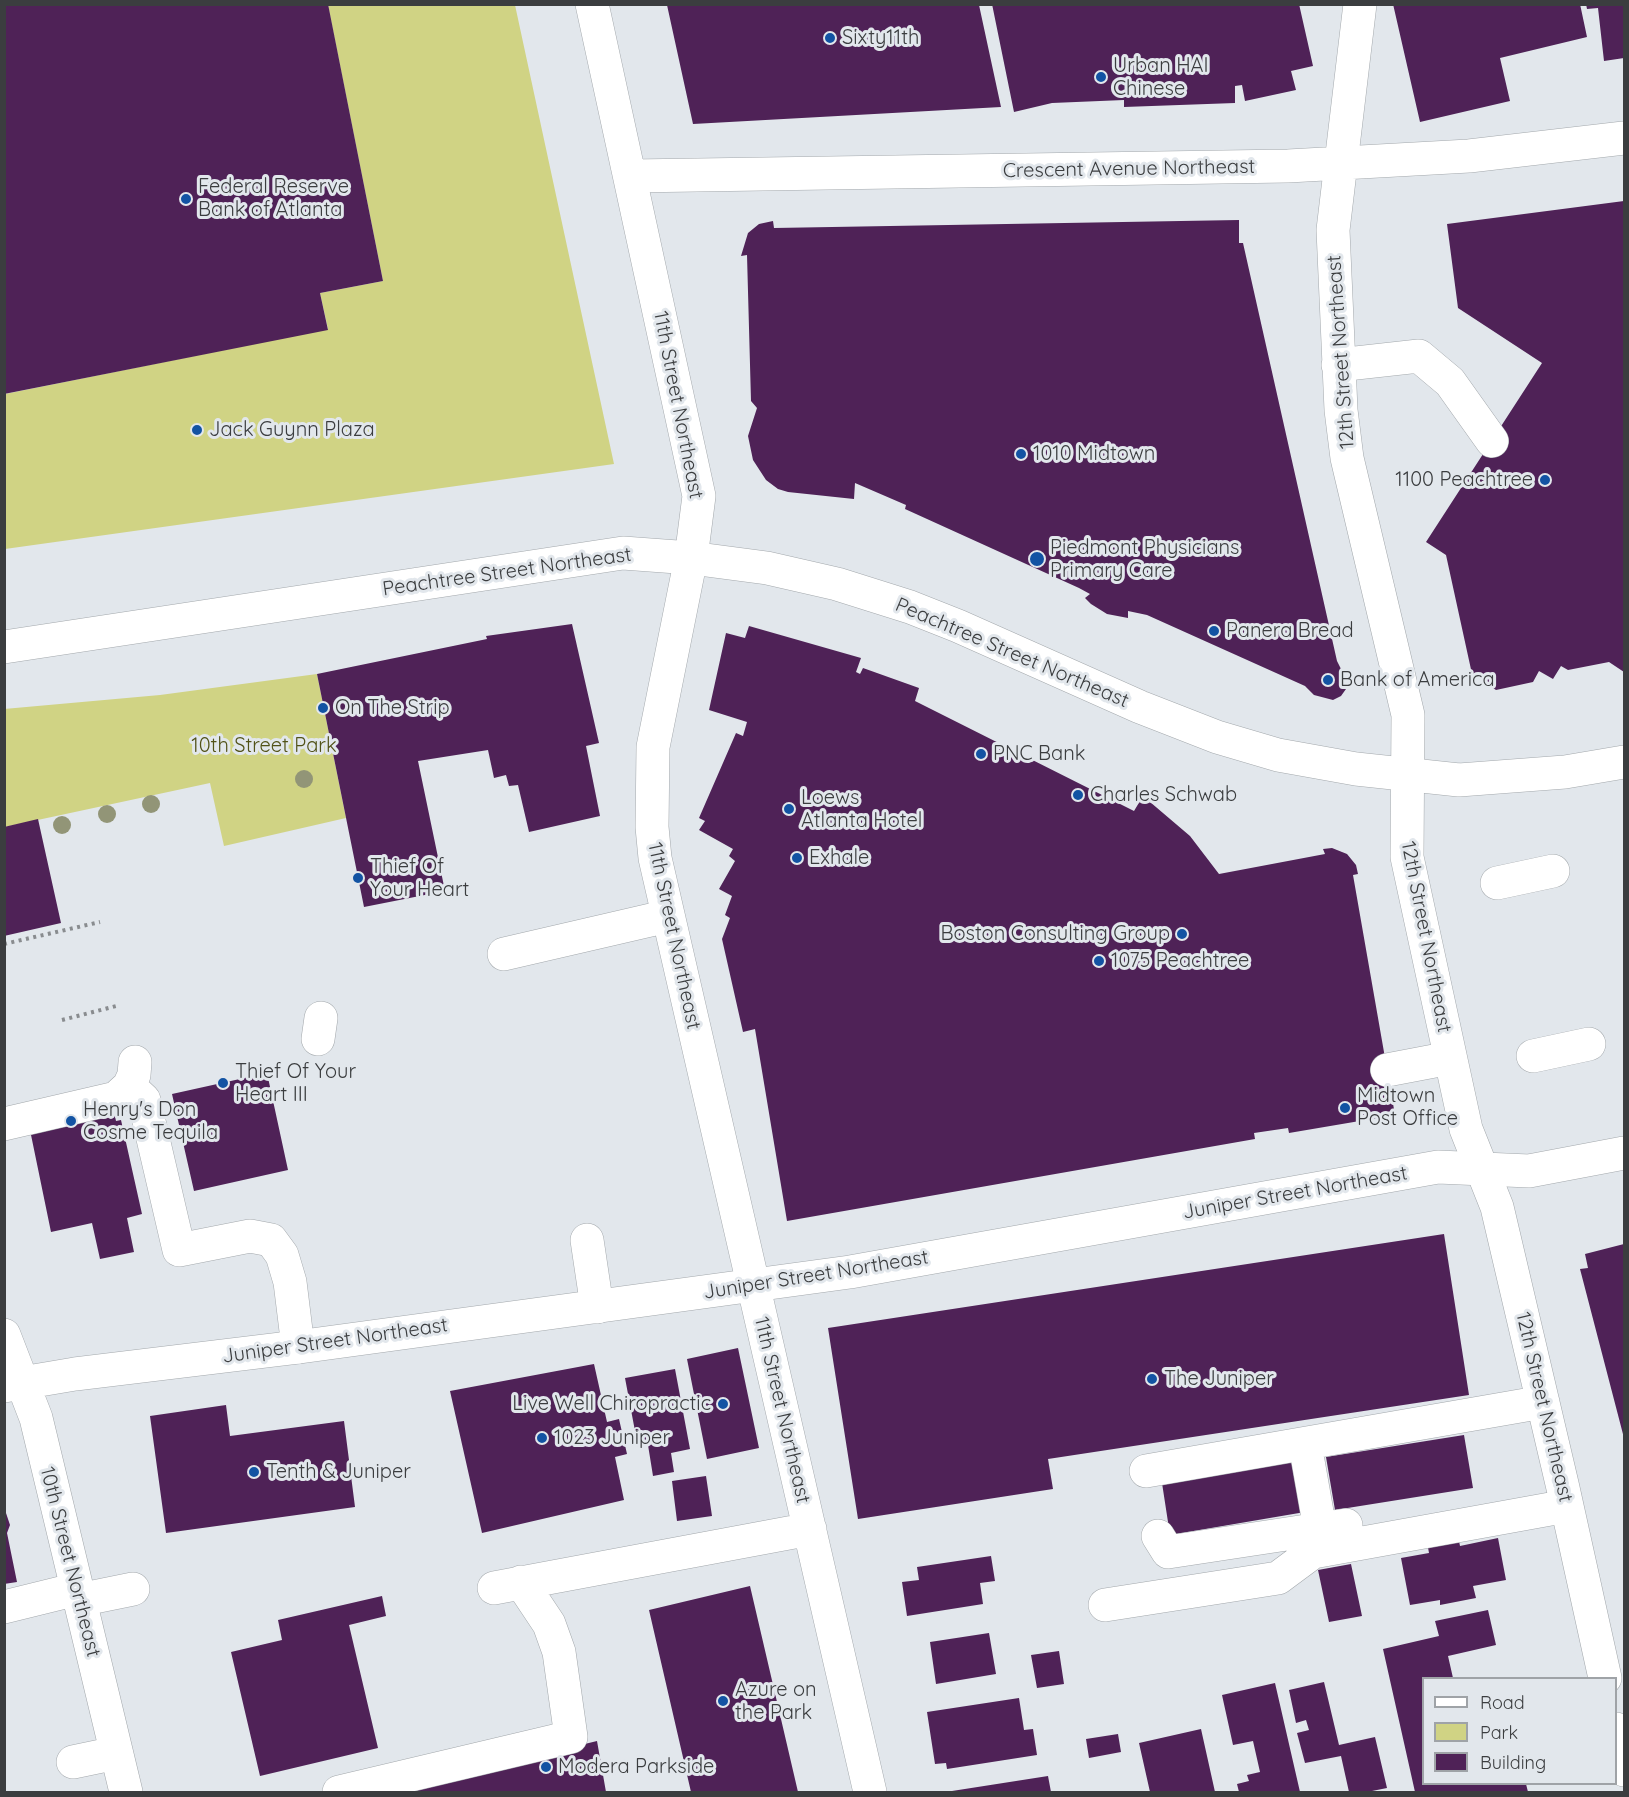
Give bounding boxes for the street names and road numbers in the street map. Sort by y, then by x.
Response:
street label: Crescent Avenue Northeast [1003,155,1255,183]
street label: 12th Street Northeast [1322,254,1360,450]
street label: 11th Street Northeast [648,309,708,501]
street label: Peachtree Street Northeast [381,543,633,601]
street label: Peachtree Street Northeast [892,593,1132,713]
street label: 12th Street Northeast [1396,839,1456,1035]
street label: 11th Street Northeast [642,840,706,1032]
street label: Juniper Street Northeast [1181,1161,1409,1225]
street label: Juniper Street Northeast [702,1245,930,1305]
street label: 12th Street Northeast [1510,1310,1578,1504]
street label: Juniper Street Northeast [221,1313,449,1369]
street label: 11th Street Northeast [749,1314,815,1506]
street label: 10th Street Northeast [35,1464,105,1660]

